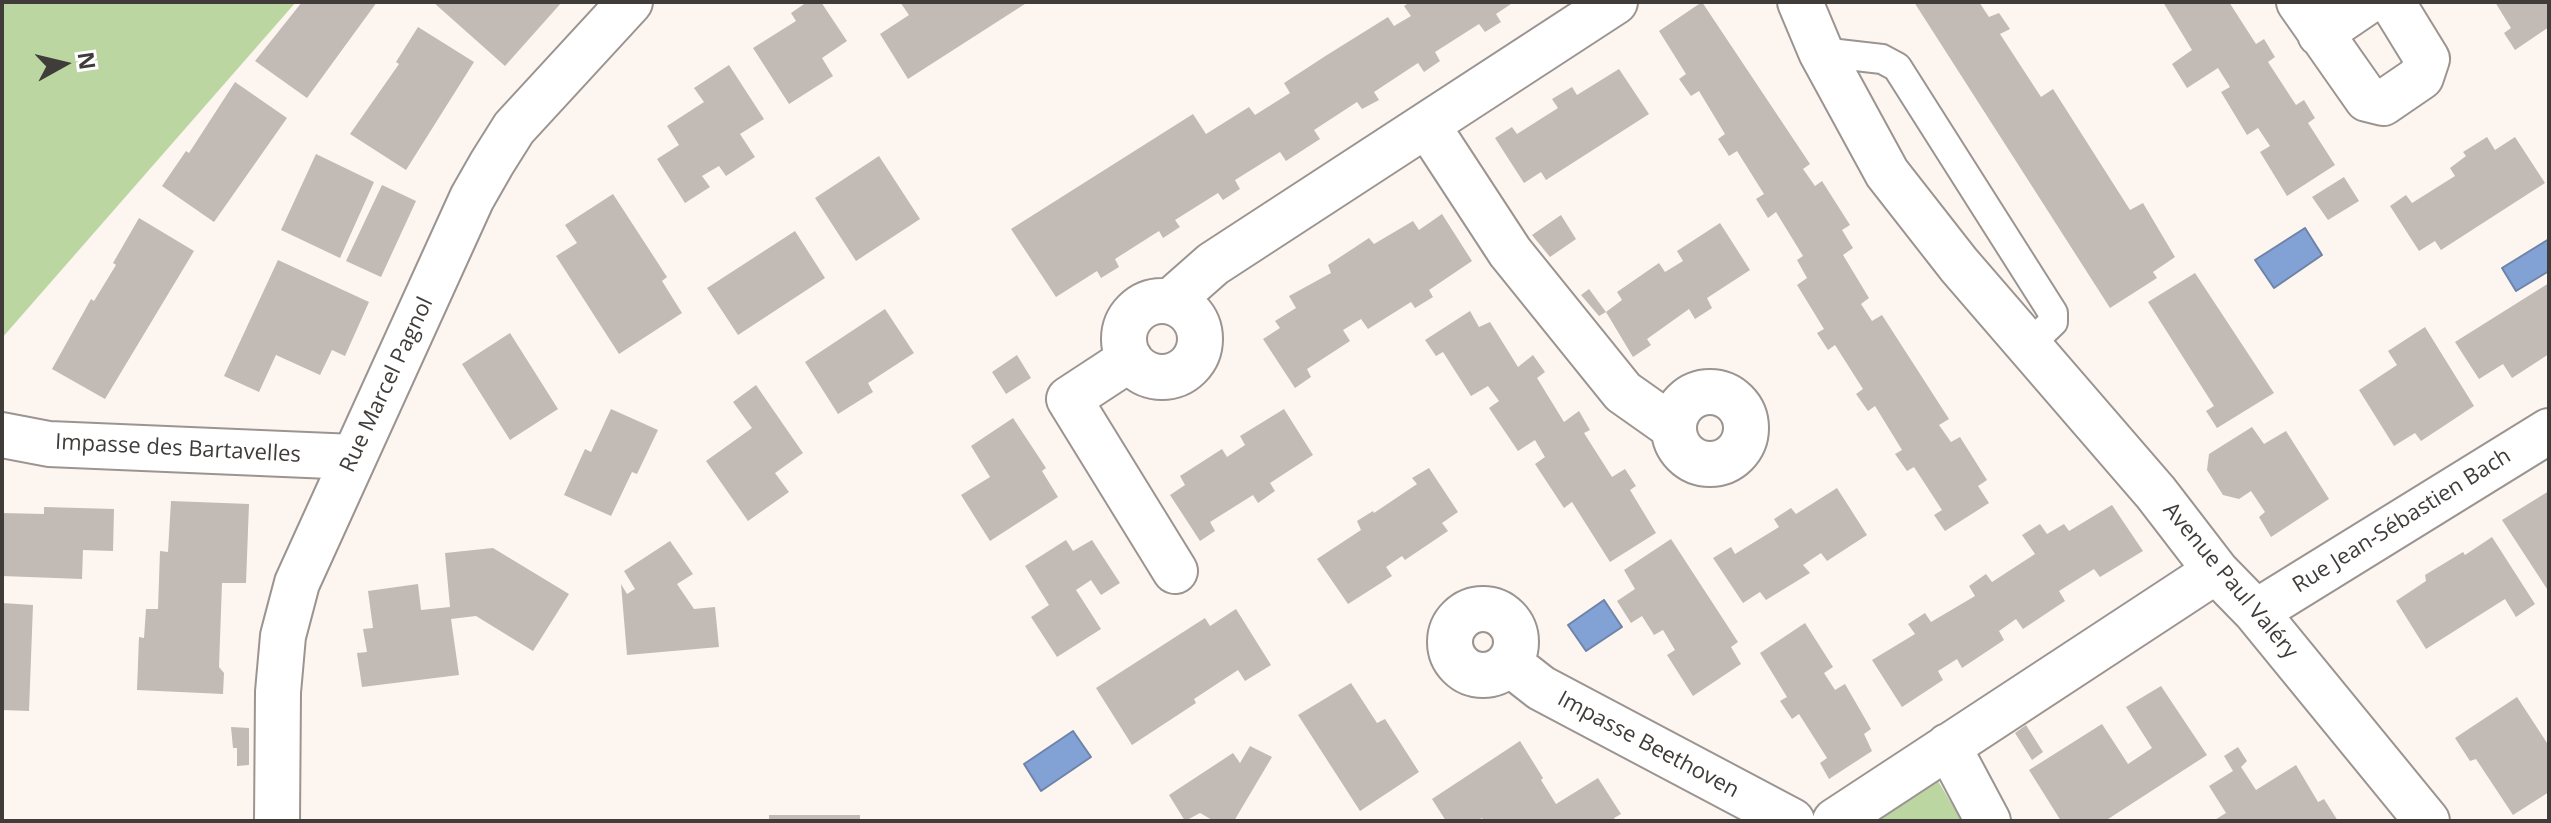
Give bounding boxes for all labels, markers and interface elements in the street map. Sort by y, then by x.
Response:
north arrow [24,24,104,104]
text: N [72,50,104,72]
street label: Rue Marcel Pagnol [335,293,439,477]
street label: Impasse des Bartavelles [54,429,302,469]
street label: Rue Jean-Sébastien Bach [2288,443,2516,599]
street label: Avenue Paul Valéry [2157,498,2303,664]
street label: Impasse Beethoven [1553,686,1743,804]

